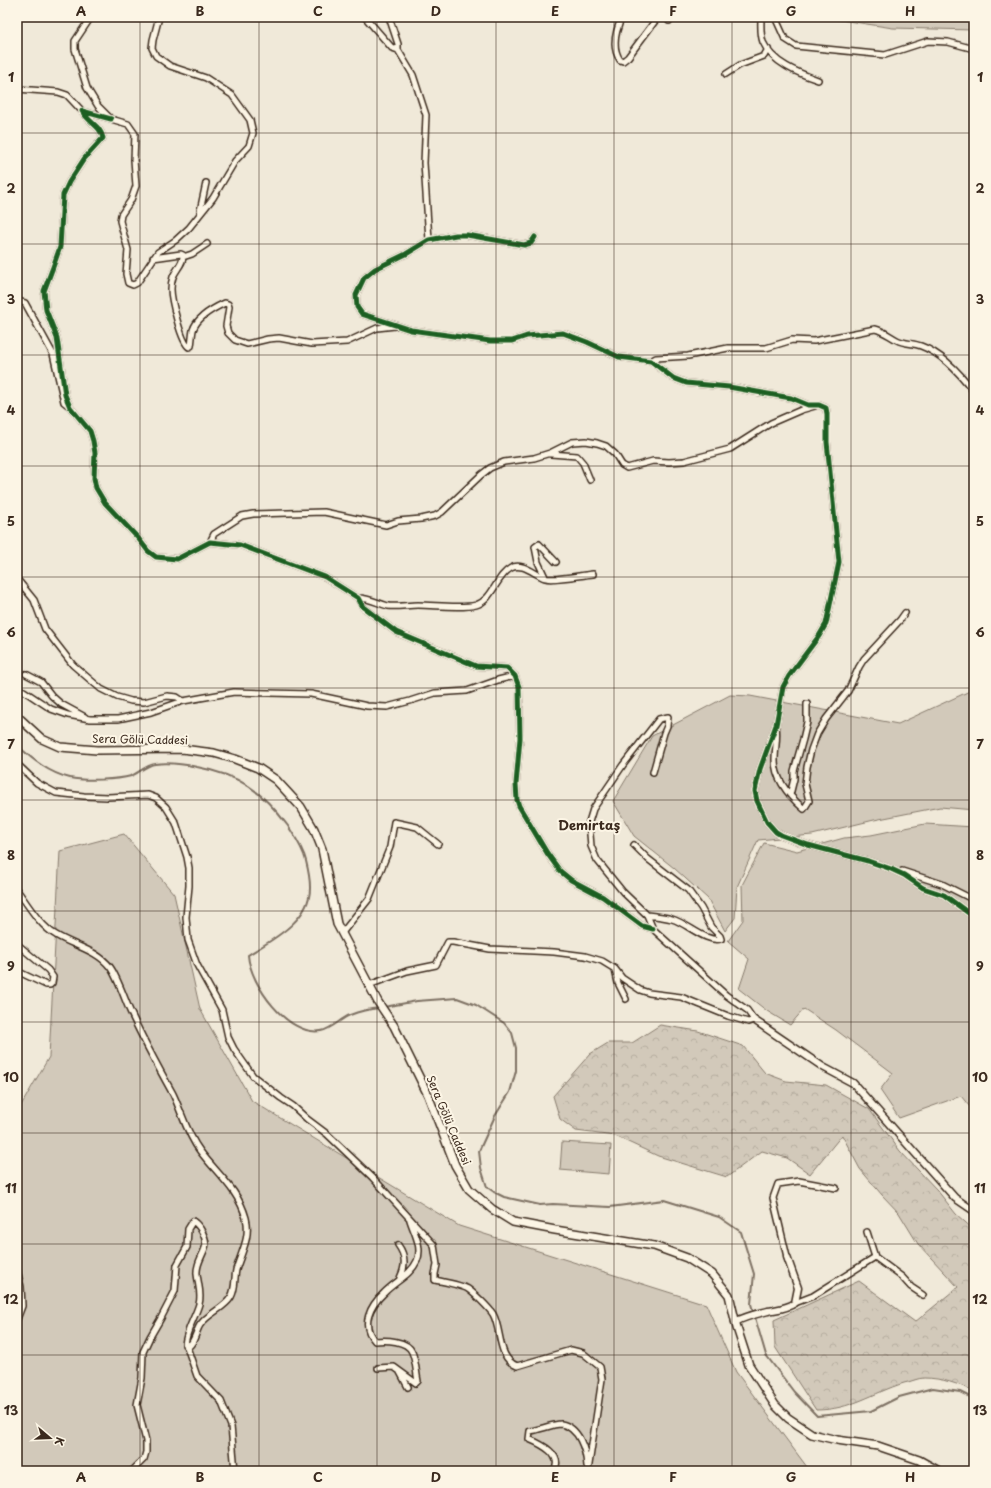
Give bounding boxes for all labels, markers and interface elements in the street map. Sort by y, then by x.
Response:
text: A [76,1,86,20]
text: B [196,1,205,20]
text: C [313,1,323,20]
text: D [431,1,441,20]
text: E [551,1,559,20]
text: F [669,1,677,20]
text: G [786,1,796,20]
text: H [905,1,915,20]
text: 1 [8,67,14,86]
text: 1 [977,67,983,86]
text: 2 [6,178,16,197]
text: 2 [975,178,985,197]
text: 3 [7,289,16,308]
text: 3 [976,289,985,308]
text: 4 [7,400,16,419]
text: 4 [976,400,985,419]
text: 5 [7,511,15,530]
text: 5 [976,511,984,530]
text: 6 [6,622,16,641]
text: 6 [975,622,985,641]
street label: Sera Gölü Caddesi [92,730,188,748]
text: 7 [7,734,15,753]
text: 7 [976,734,984,753]
district label: Demirtaş [558,815,620,834]
text: 8 [7,845,15,864]
text: 8 [976,845,984,864]
text: 9 [7,956,15,975]
text: 9 [976,956,984,975]
text: 10 [3,1067,19,1086]
text: 10 [972,1067,988,1086]
street label: Sera Gölü Caddesi [422,1073,476,1167]
text: 11 [5,1178,17,1197]
text: 11 [974,1178,986,1197]
text: 12 [3,1289,19,1308]
text: 12 [972,1289,988,1308]
text: 13 [4,1400,19,1419]
text: 13 [973,1400,988,1419]
north arrow [30,1418,70,1458]
text: K [51,1435,69,1448]
text: A [76,1467,86,1486]
text: B [196,1467,205,1486]
text: C [313,1467,323,1486]
text: D [431,1467,441,1486]
text: E [551,1467,559,1486]
text: F [669,1467,677,1486]
text: G [786,1467,796,1486]
text: H [905,1467,915,1486]

